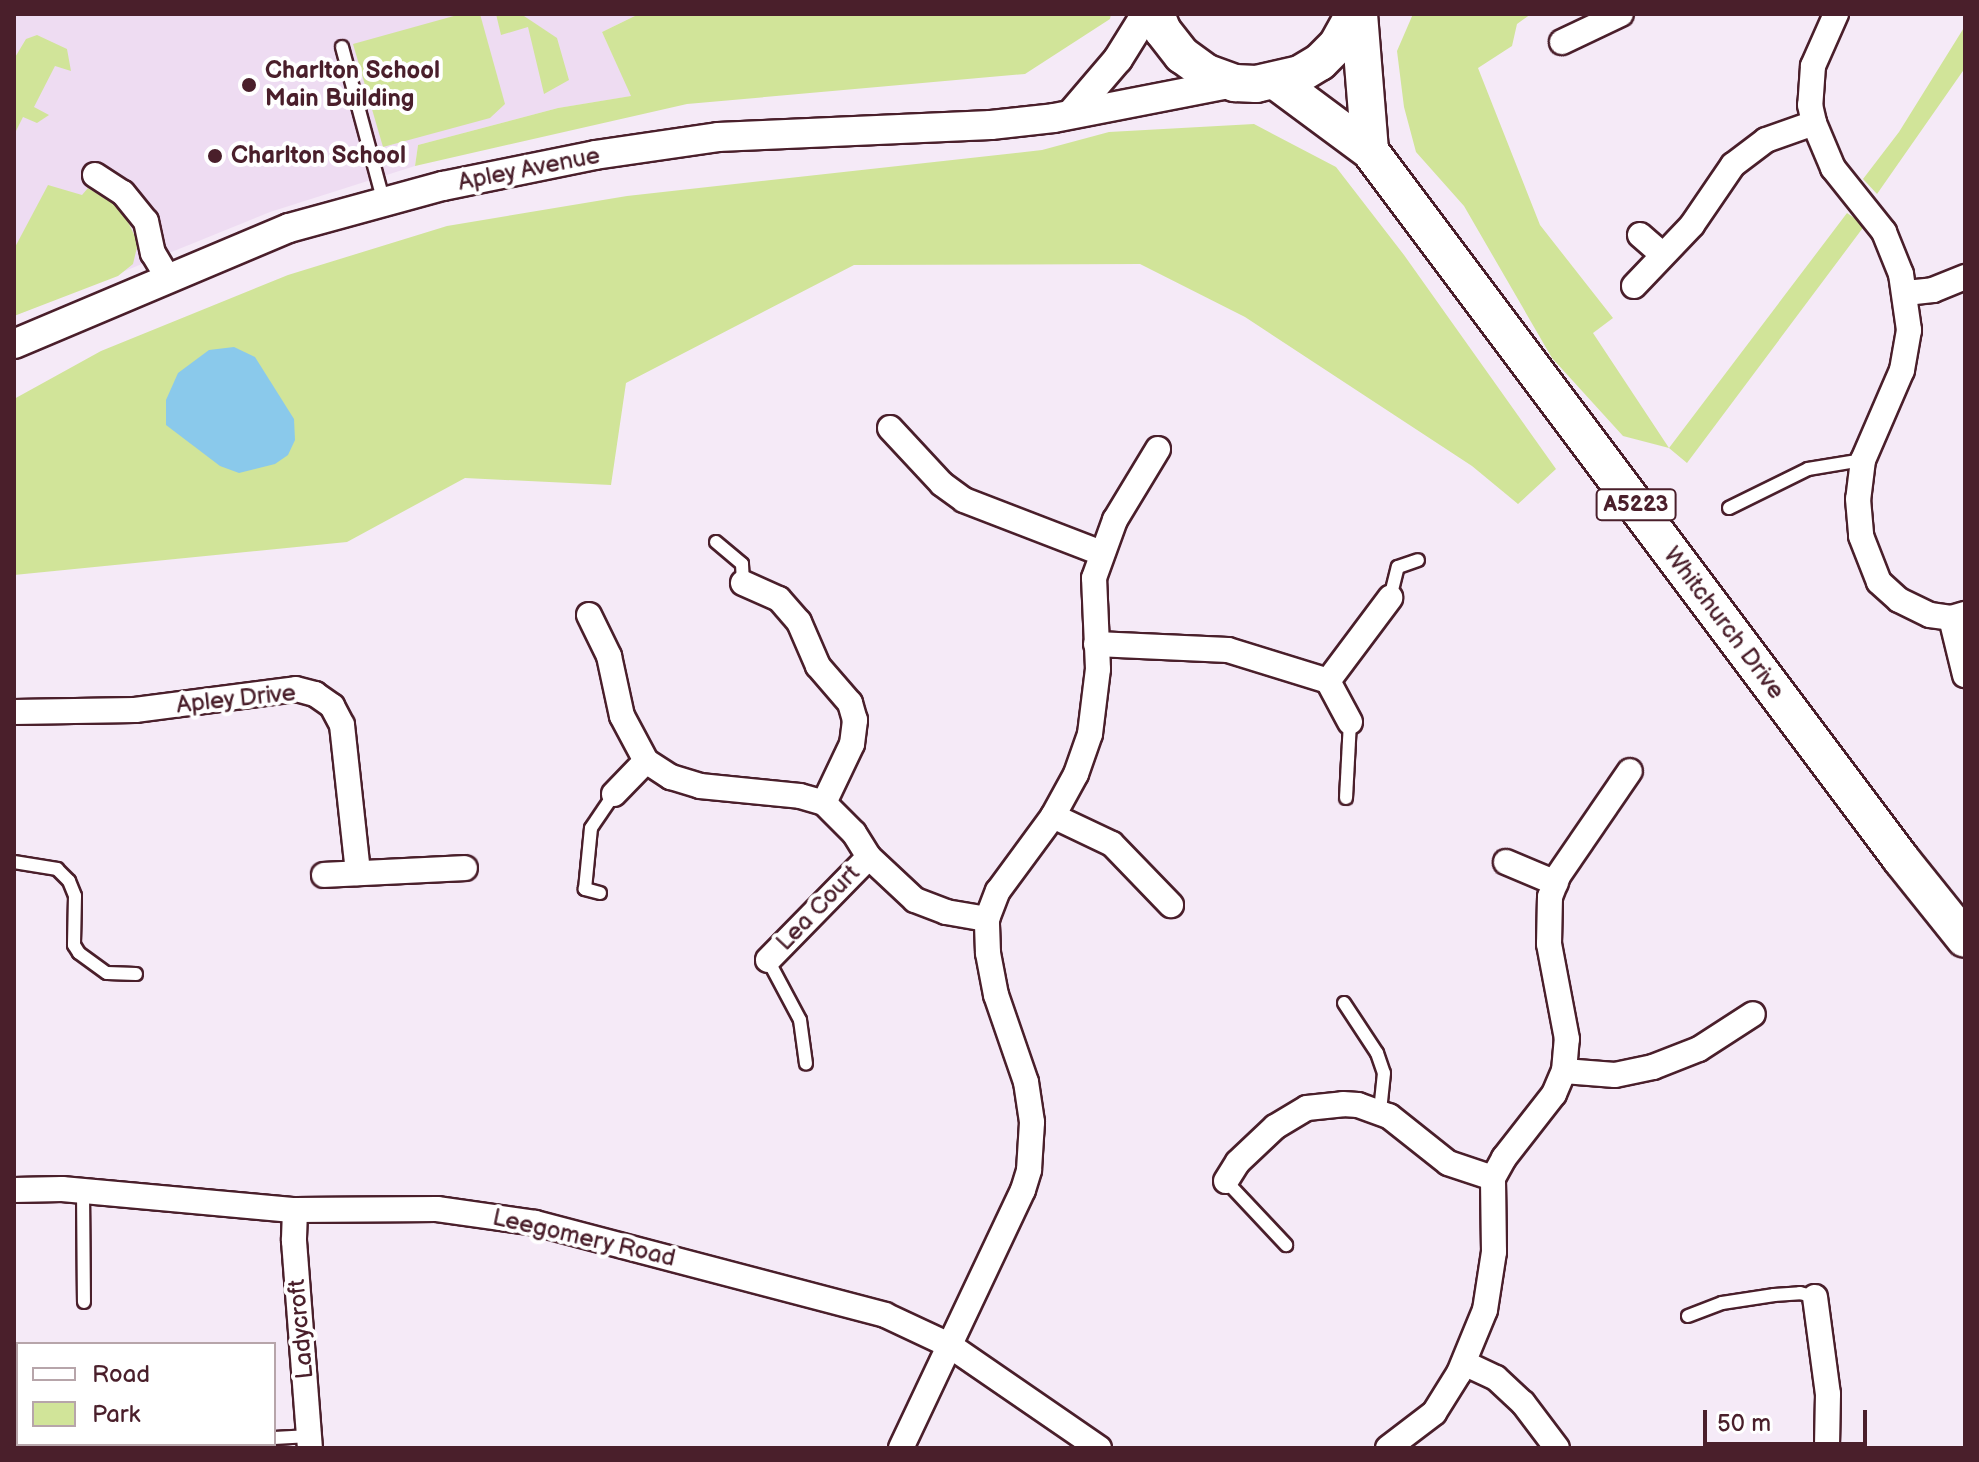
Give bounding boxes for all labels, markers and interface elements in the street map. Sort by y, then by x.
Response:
place label: Charlton School Main Building [265,57,440,113]
marker: Charlton School Main Building [240,76,258,94]
street label: Apley Avenue [455,141,603,197]
place label: Charlton School [231,142,406,170]
marker: Charlton School [206,147,224,165]
road number: A5223 [1594,487,1678,523]
street label: Whitchurch Drive [1657,541,1791,705]
street label: Apley Drive [174,678,298,720]
street label: Lea Court [770,859,866,957]
street label: Leegomery Road [489,1203,679,1273]
street label: Ladycroft [282,1278,320,1380]
legend [16,1342,276,1446]
text: Road [92,1360,150,1389]
scale bar [1707,1394,1871,1444]
text: Park [92,1400,140,1429]
text: 50 m [1717,1409,1771,1438]

